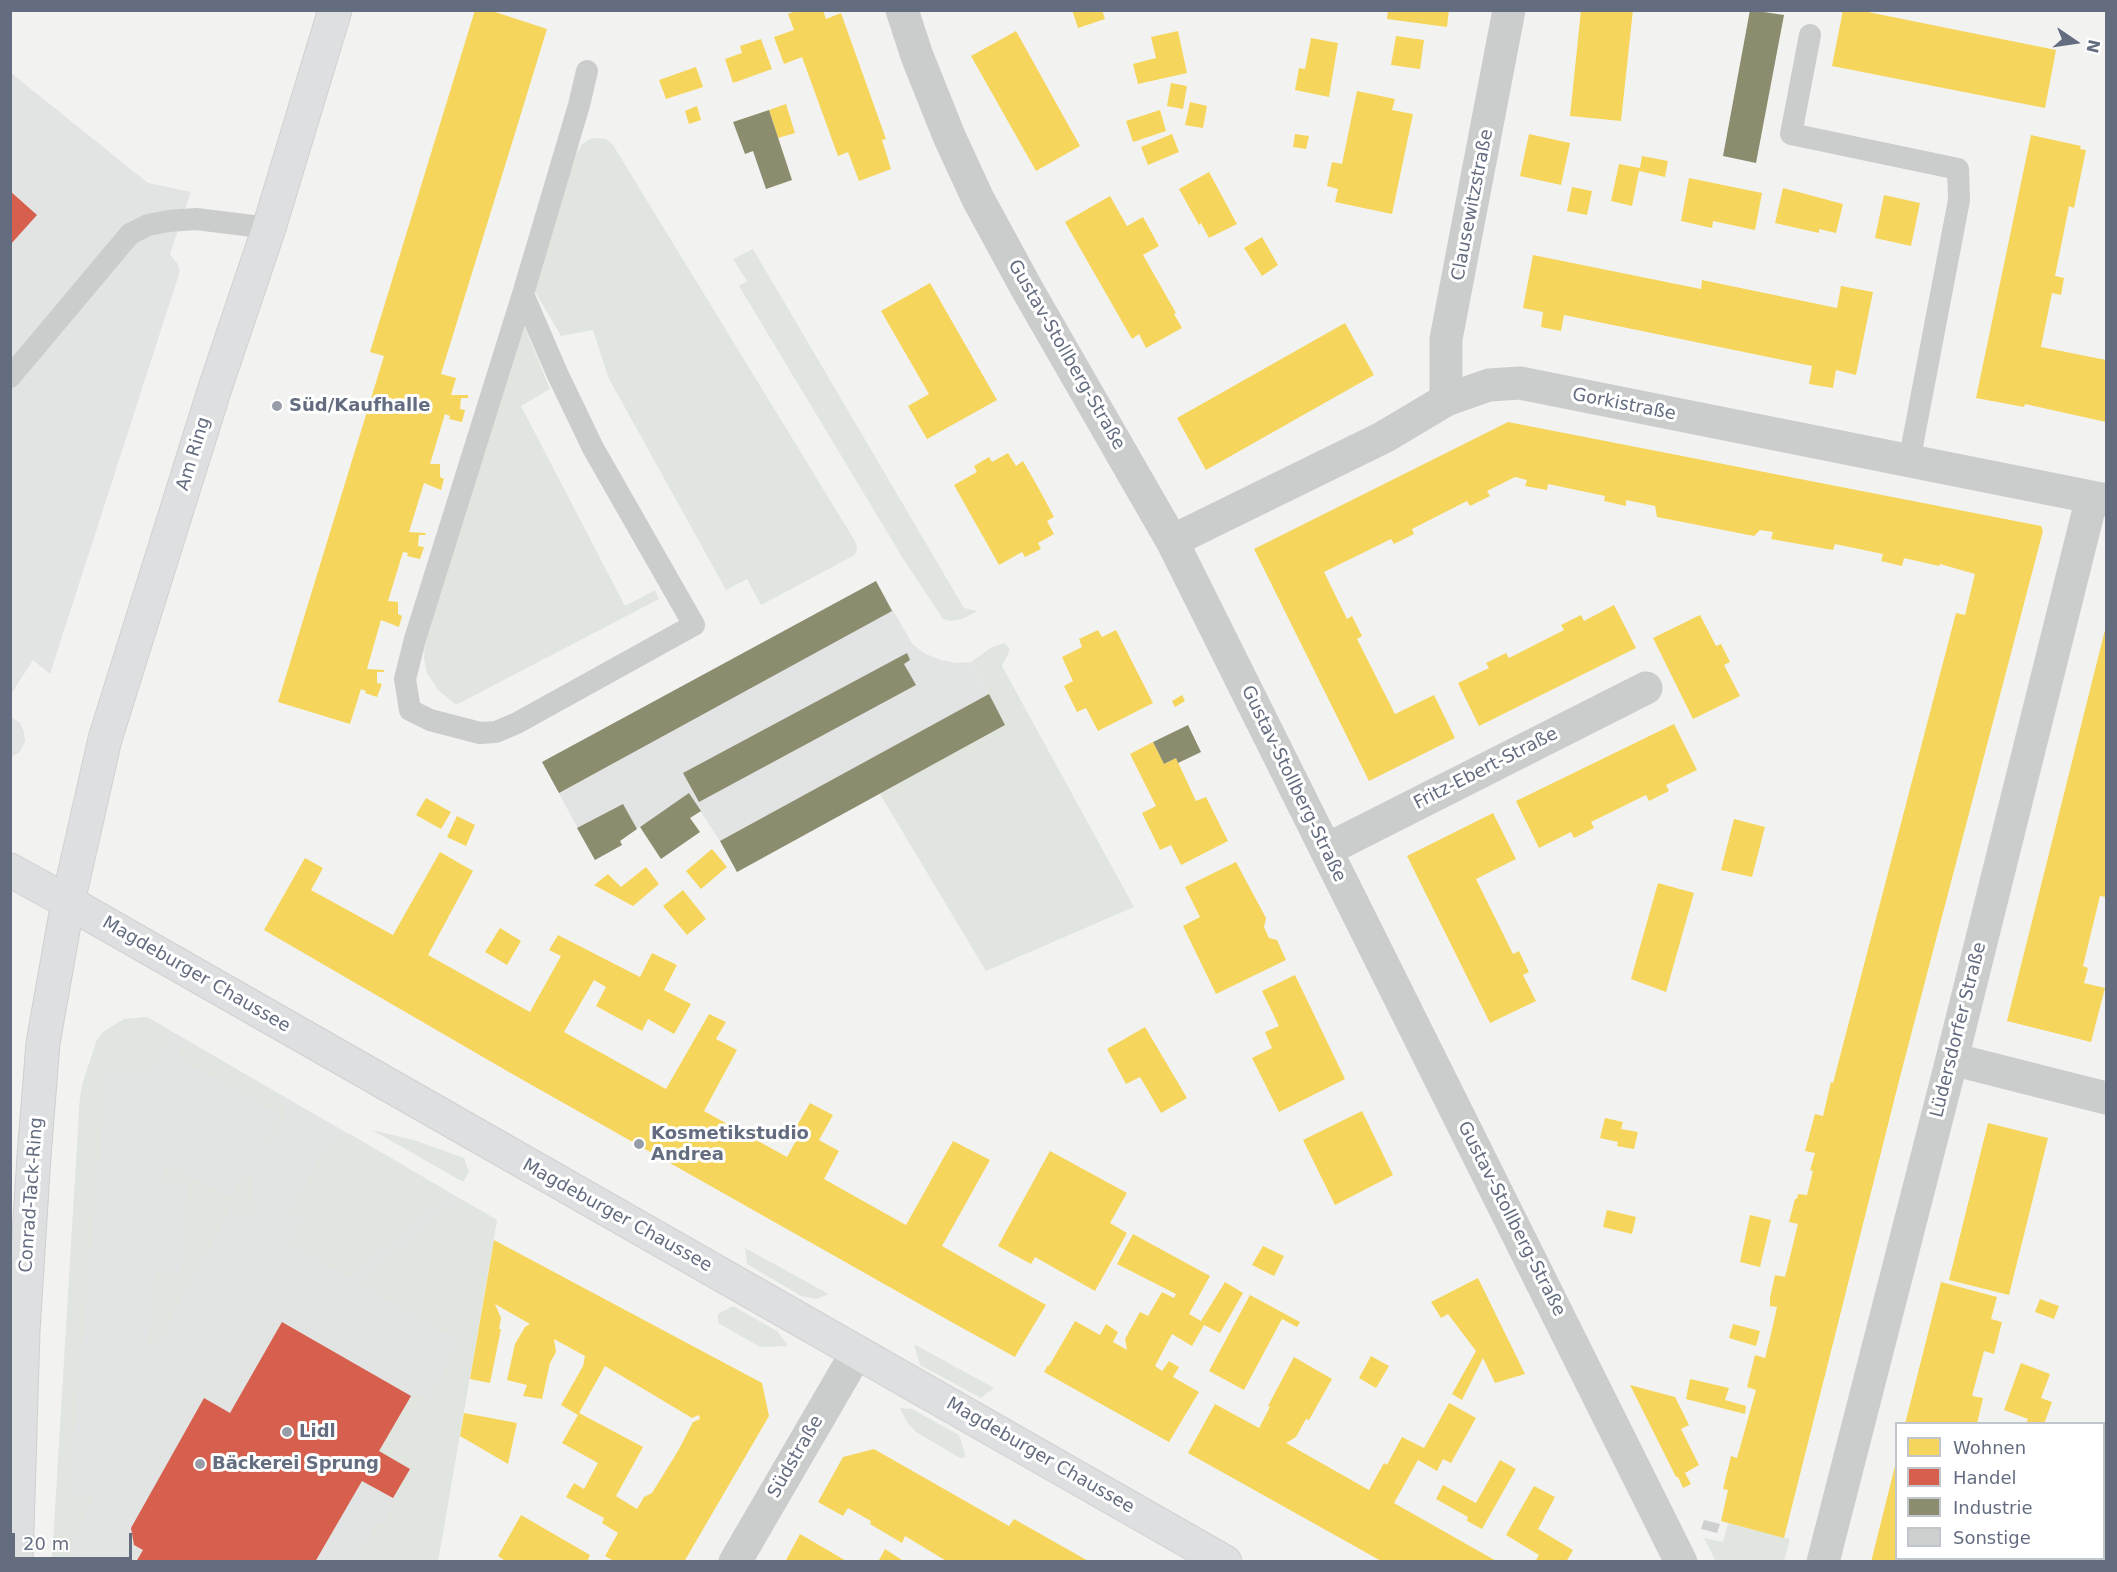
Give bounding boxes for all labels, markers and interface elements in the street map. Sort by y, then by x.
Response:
north arrow [2045,12,2105,72]
text: N [2082,37,2104,55]
street label: Clausewitzstraße [1448,127,1498,283]
street label: Gustav-Stollberg-Straße [1003,256,1129,454]
street label: Gorkistraße [1570,384,1678,426]
place label: Süd/Kaufhalle [289,395,430,417]
marker: Süd/Kaufhalle [270,399,284,413]
street label: Am Ring [173,415,215,493]
street label: Gustav-Stollberg-Straße [1236,682,1350,886]
street label: Fritz-Ebert-Straße [1410,723,1562,815]
street label: Magdeburger Chaussee [98,912,294,1038]
street label: Lüdersdorfer Straße [1927,940,1991,1120]
street label: Conrad-Tack-Ring [16,1116,48,1274]
street label: Gustav-Stollberg-Straße [1452,1118,1570,1320]
place label: Kosmetikstudio Andrea [651,1123,809,1166]
marker: Kosmetikstudio Andrea [632,1137,646,1151]
street label: Magdeburger Chaussee [518,1155,716,1277]
street label: Magdeburger Chaussee [942,1393,1138,1519]
street label: Südstraße [764,1412,828,1502]
place label: Lidl [299,1421,336,1443]
legend [1895,1422,2105,1560]
marker: Lidl [280,1425,294,1439]
text: Wohnen [1953,1437,2026,1458]
place label: Bäckerei Sprung [212,1453,379,1475]
marker: Bäckerei Sprung [193,1457,207,1471]
text: Handel [1953,1467,2016,1488]
text: Industrie [1953,1497,2032,1518]
scale bar [15,1521,135,1559]
text: Sonstige [1953,1527,2031,1548]
text: 20 m [23,1533,69,1554]

